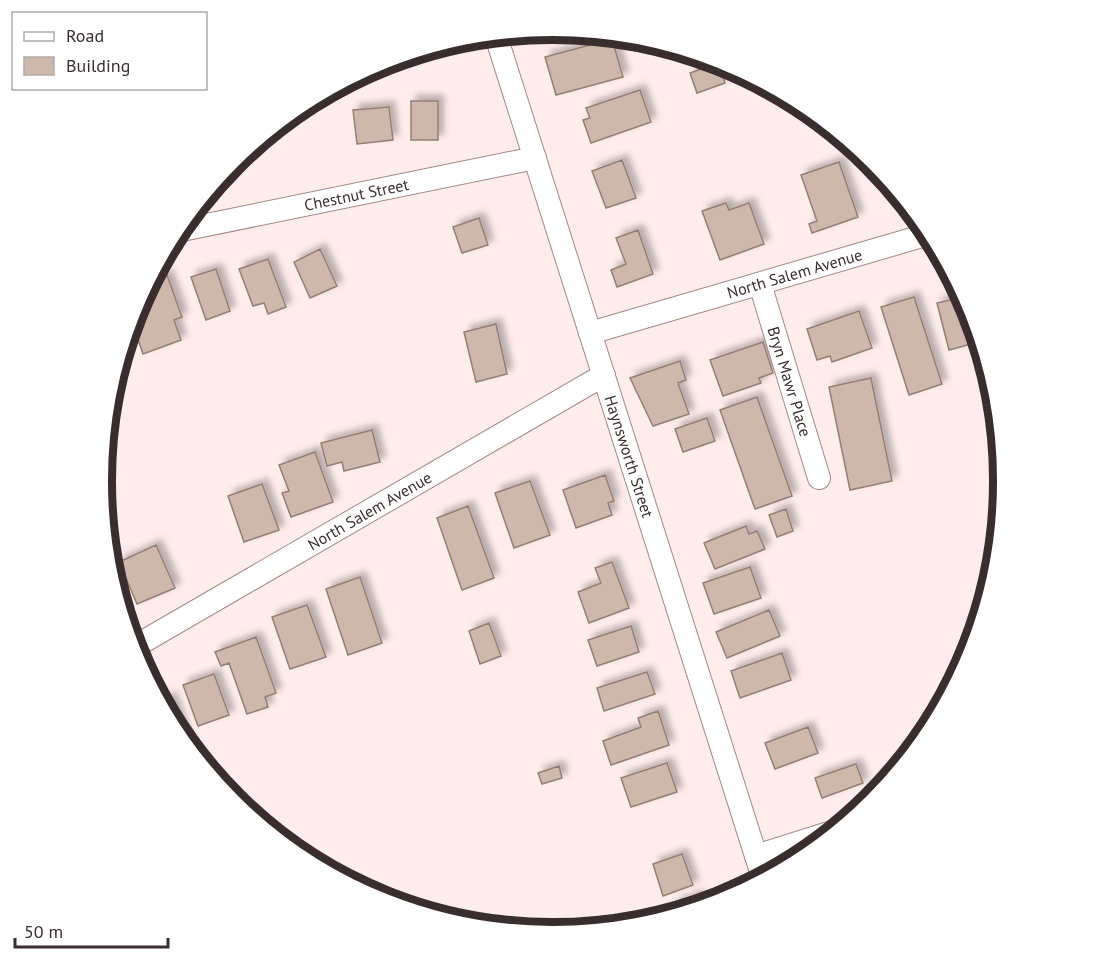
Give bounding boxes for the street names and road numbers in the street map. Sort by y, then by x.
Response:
street label: Chestnut Street [302,174,411,215]
street label: North Salem Avenue [725,244,864,302]
street label: Bryn Mawr Place [764,324,816,439]
street label: Haynsworth Street [601,393,658,521]
street label: North Salem Avenue [304,467,435,554]

